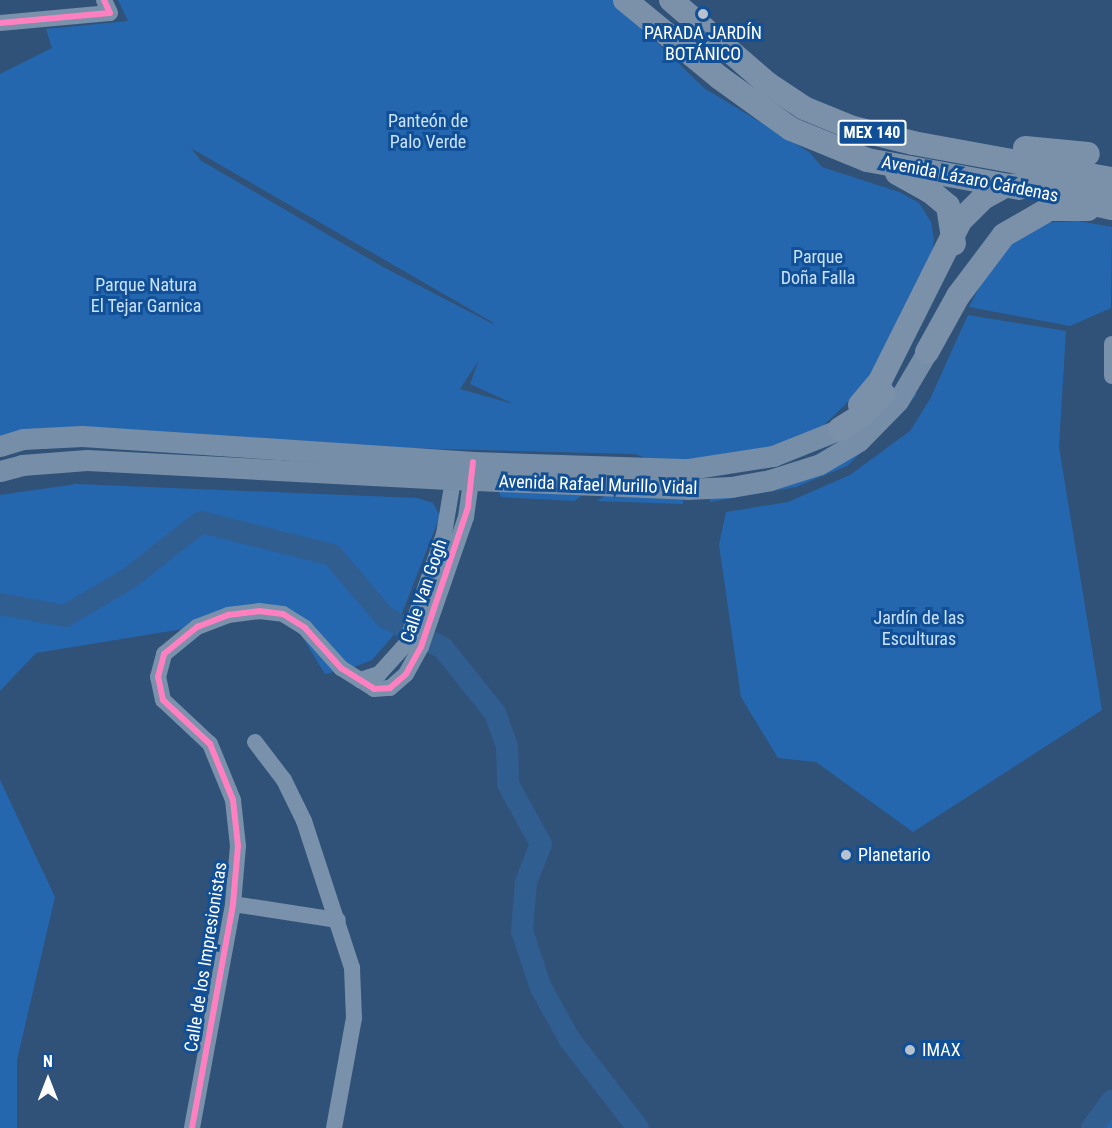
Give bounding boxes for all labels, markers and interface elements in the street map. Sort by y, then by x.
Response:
marker: PARADA JARDÍN BOTÁNICO [696,7,710,21]
place label: PARADA JARDÍN BOTÁNICO [644,23,762,66]
park label: Panteón de Palo Verde [388,111,468,154]
road number: MEX 140 [838,120,906,146]
street label: Avenida Lázaro Cárdenas [880,151,1060,207]
park label: Parque Doña Falla [781,247,855,290]
park label: Parque Natura El Tejar Garnica [91,275,201,318]
street label: Avenida Rafael Murillo Vidal [498,471,698,499]
street label: Calle Van Gogh [396,536,452,646]
park label: Jardín de las Esculturas [873,608,965,650]
place label: Planetario [858,844,930,866]
marker: Planetario [839,848,853,862]
street label: Calle de los Impresionistas [180,861,232,1053]
place label: IMAX [922,1039,961,1061]
marker: IMAX [903,1043,917,1057]
north arrow [18,1050,78,1110]
text: N [43,1052,53,1071]

